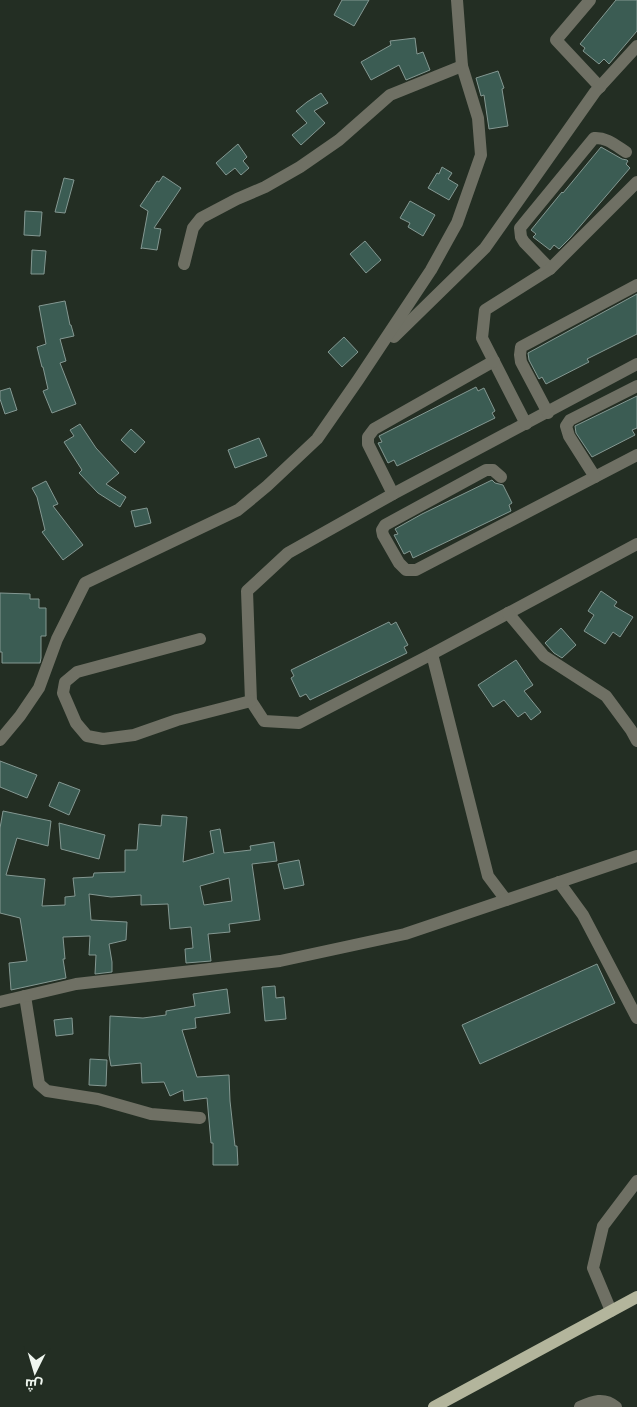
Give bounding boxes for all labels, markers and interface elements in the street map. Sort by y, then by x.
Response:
north arrow [10,1347,60,1397]
text: ش [24,1375,44,1394]

